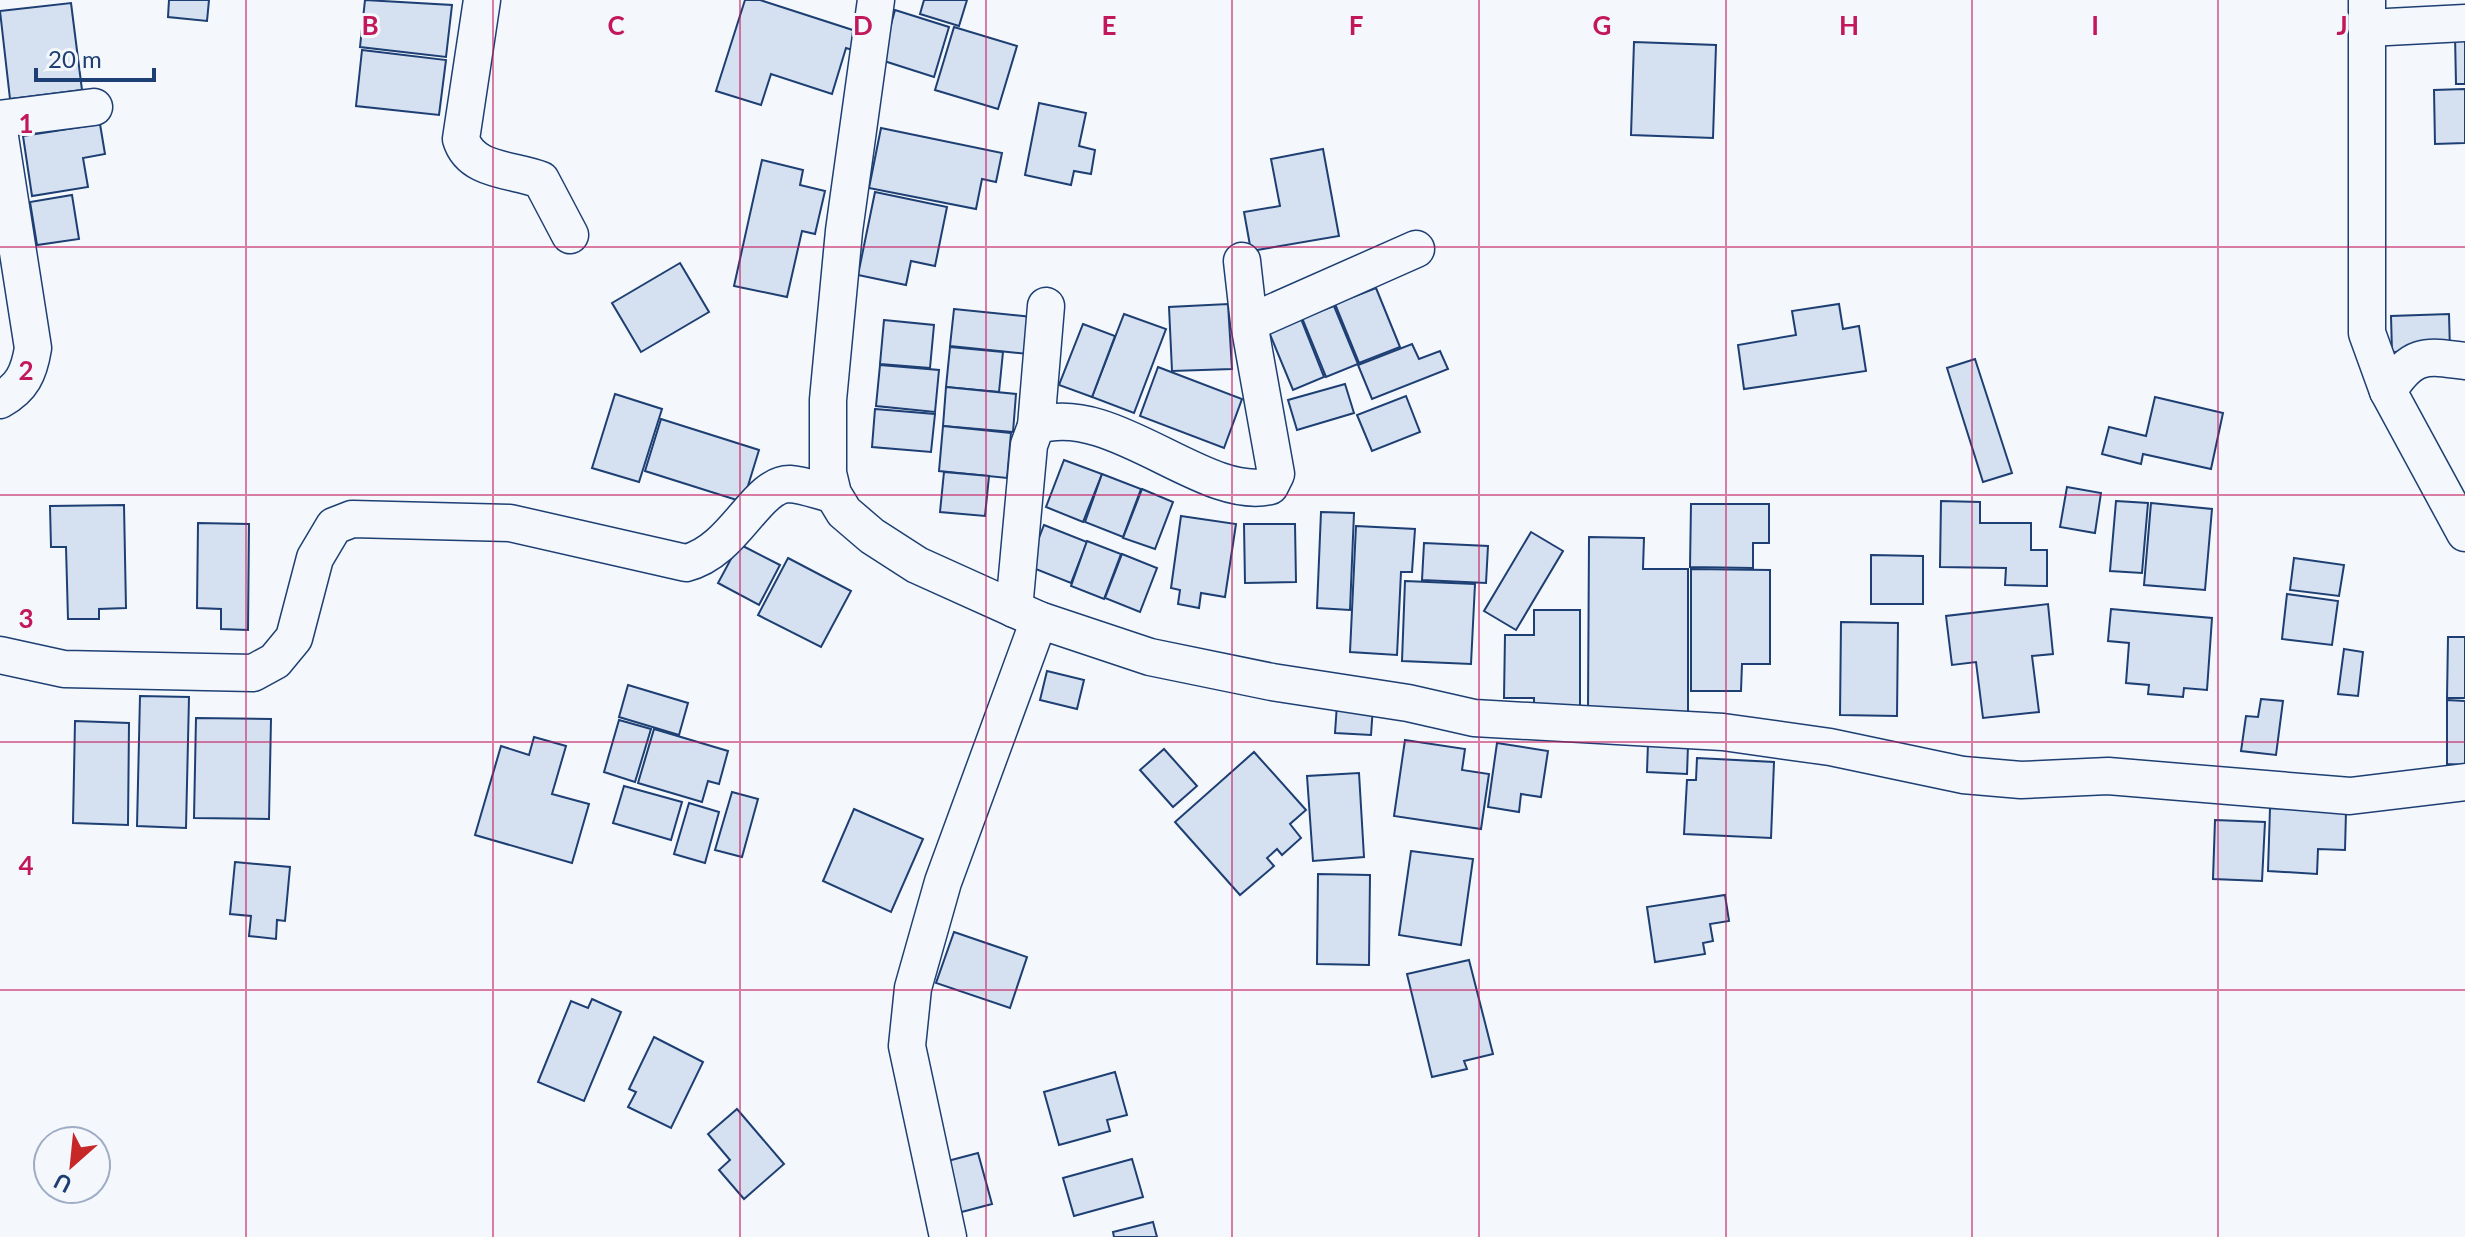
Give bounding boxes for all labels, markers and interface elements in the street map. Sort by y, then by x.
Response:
text: B [361,9,379,41]
text: C [607,9,625,41]
text: D [853,9,873,41]
text: E [1102,9,1116,41]
text: F [1349,9,1363,41]
text: G [1593,9,1611,41]
text: H [1839,9,1859,41]
text: I [2091,9,2099,41]
text: J [2336,9,2348,41]
scale bar [36,32,154,82]
text: 20 m [48,44,102,73]
text: 1 [18,107,34,139]
text: 2 [18,354,34,386]
text: 3 [18,602,34,634]
text: 4 [18,849,34,881]
north arrow [32,1125,112,1205]
text: U [49,1168,76,1199]

